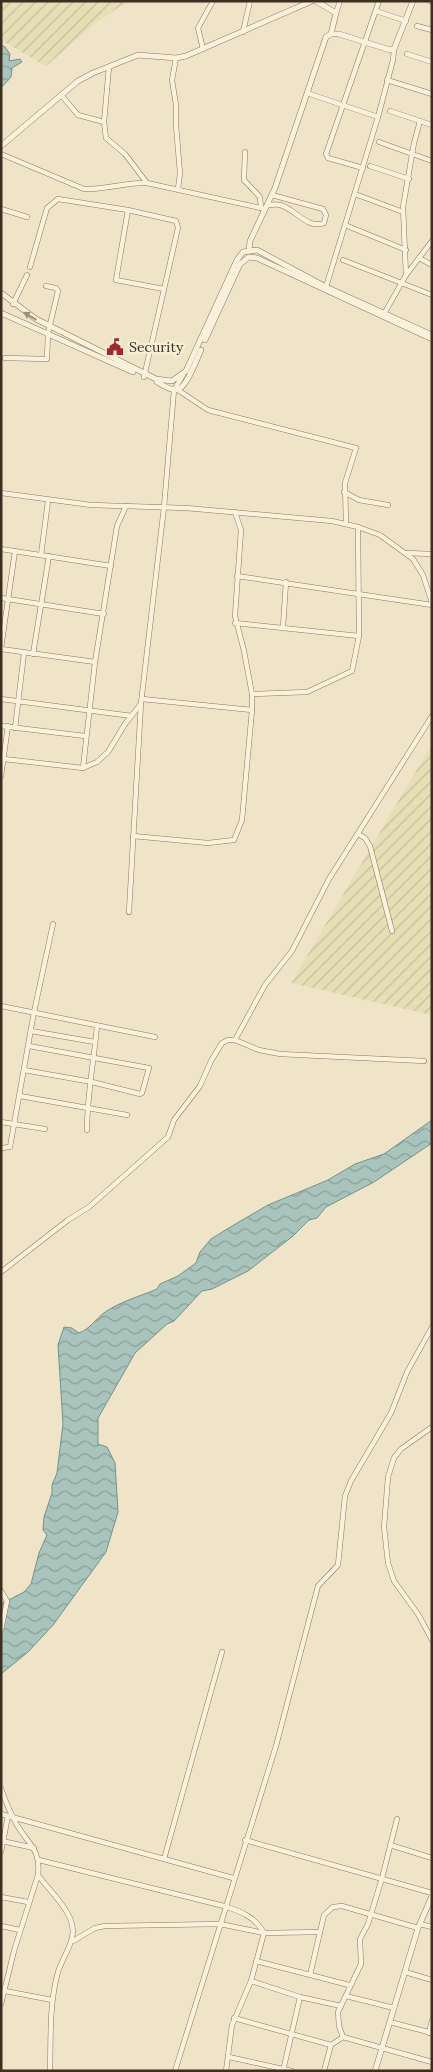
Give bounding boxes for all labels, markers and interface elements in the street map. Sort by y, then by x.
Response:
one-way arrow [23,311,36,320]
public building icon: Security [105,337,125,357]
place label: Security [129,338,184,356]

